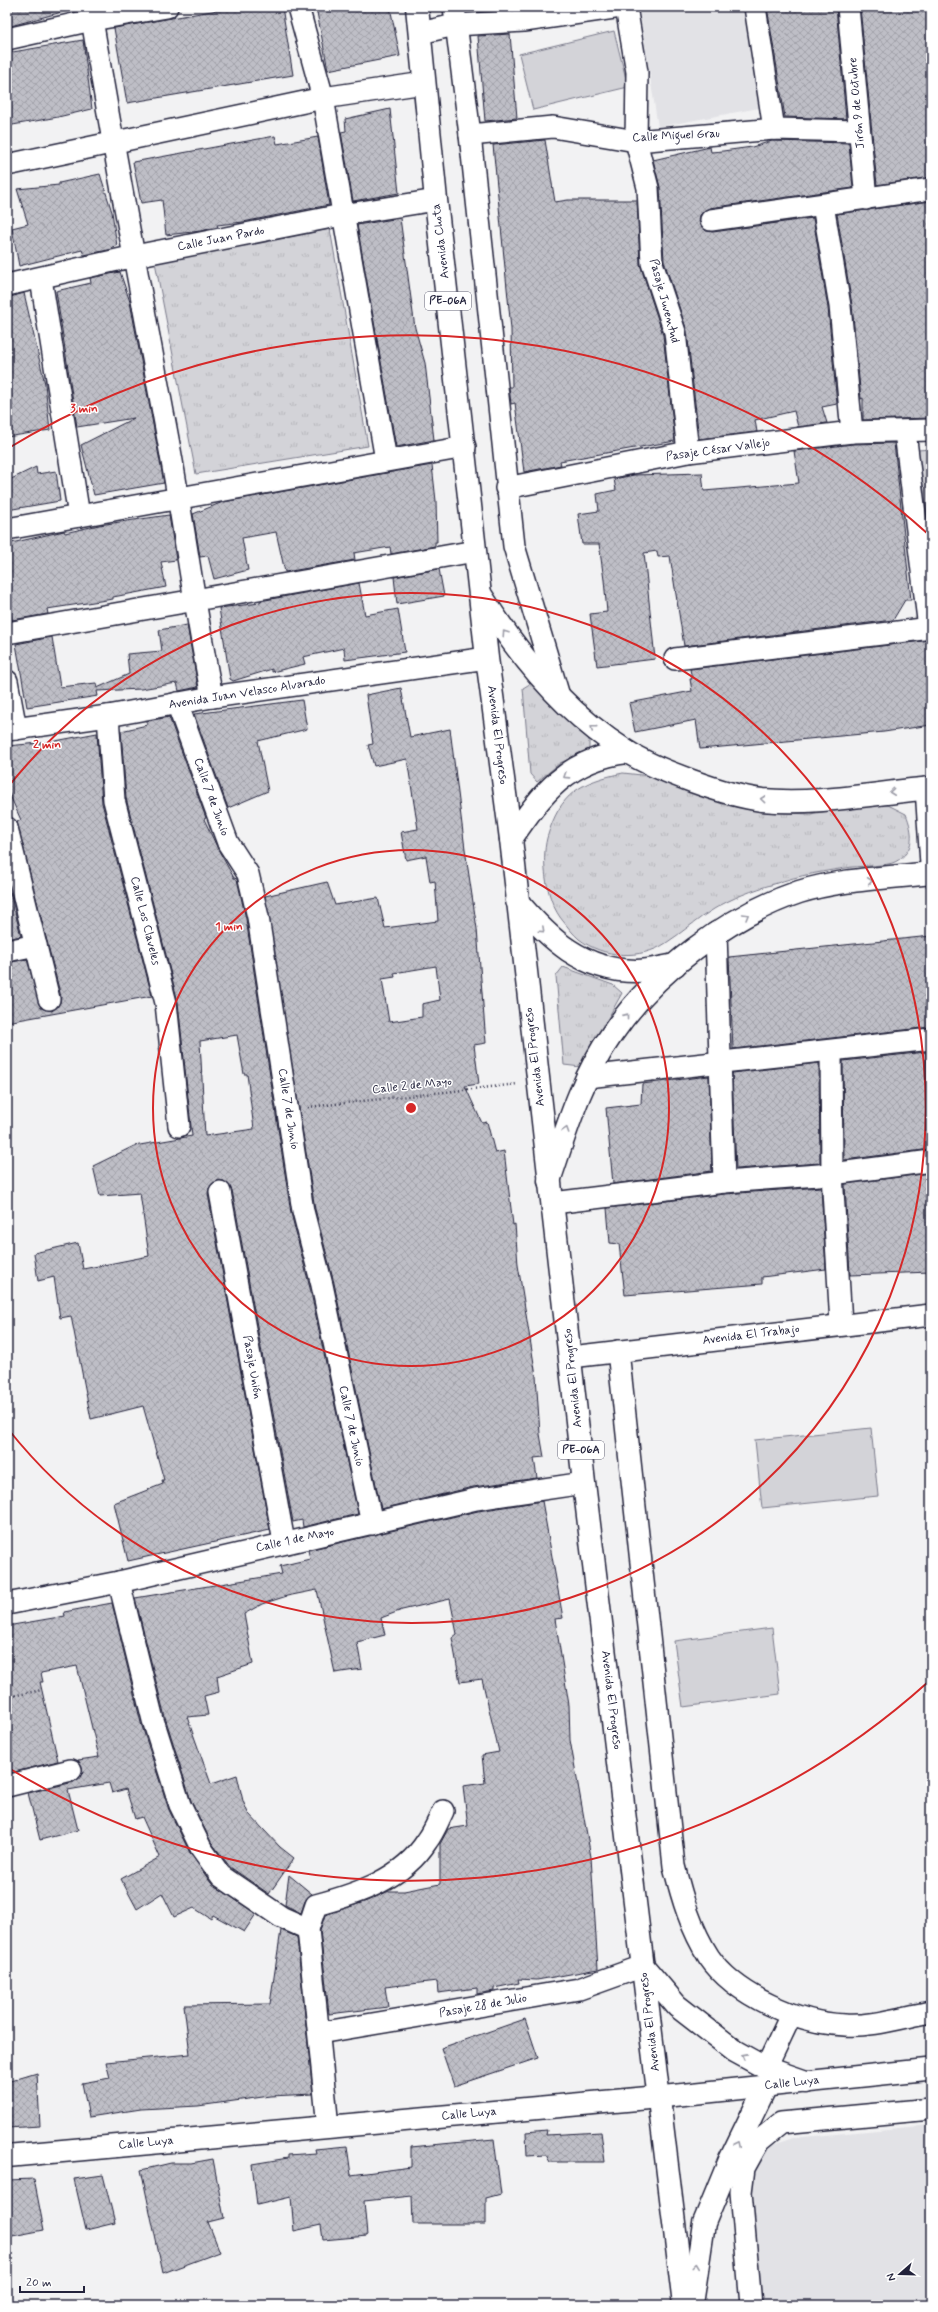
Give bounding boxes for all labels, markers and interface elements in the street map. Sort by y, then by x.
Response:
street label: Jirón 9 de Octubre [845,57,869,149]
street label: Calle Miguel Grau [632,126,720,147]
street label: Avenida Chota [428,203,454,279]
street label: Calle Juan Pardo [176,223,266,255]
street label: Pasaje Juventud [645,257,683,345]
road number: PE-06A [425,292,471,310]
text: 3 min [70,401,98,417]
street label: Pasaje César Vallejo [665,435,771,465]
one-way arrow [502,630,510,637]
street label: Avenida Juan Velasco Alvarado [167,673,327,713]
street label: Avenida El Progreso [483,685,511,786]
one-way arrow [591,726,598,733]
text: 2 min [33,737,61,753]
street label: Calle 7 de Junio [189,756,233,838]
one-way arrow [563,771,570,778]
one-way arrow [889,787,895,796]
one-way arrow [760,795,766,804]
street label: Calle Los Claveles [126,875,164,968]
one-way arrow [867,876,873,885]
one-way arrow [742,913,749,920]
text: 1 min [215,919,243,935]
one-way arrow [538,926,545,933]
street label: Avenida El Progreso [521,1006,549,1107]
one-way arrow [621,1014,628,1021]
street label: Calle 7 de Junio [274,1067,302,1151]
street label: Calle 2 de Mayo [371,1074,453,1098]
centre of rings [404,1101,418,1115]
one-way arrow [561,1127,569,1134]
street label: Avenida El Trabajo [702,1321,801,1349]
street label: Avenida El Progreso [560,1328,586,1428]
street label: Pasaje Unión [239,1334,265,1400]
street label: Calle 7 de Junio [335,1384,367,1468]
road number: PE-06A [558,1441,604,1459]
street label: Calle 1 de Mayo [254,1524,336,1556]
street label: Avenida El Progreso [597,1650,625,1751]
street label: Avenida El Progreso [636,1971,664,2072]
street label: Pasaje 28 de Julio [438,1990,528,2022]
one-way arrow [741,2054,748,2061]
street label: Calle Luya [764,2072,820,2094]
street label: Calle Luya [441,2104,497,2124]
street label: Calle Luya [118,2133,174,2153]
one-way arrow [733,2140,740,2148]
north arrow [880,2254,920,2294]
one-way arrow [692,2263,701,2269]
scale bar [20,2268,84,2294]
text: N [884,2271,899,2283]
text: 20 m [26,2275,52,2291]

